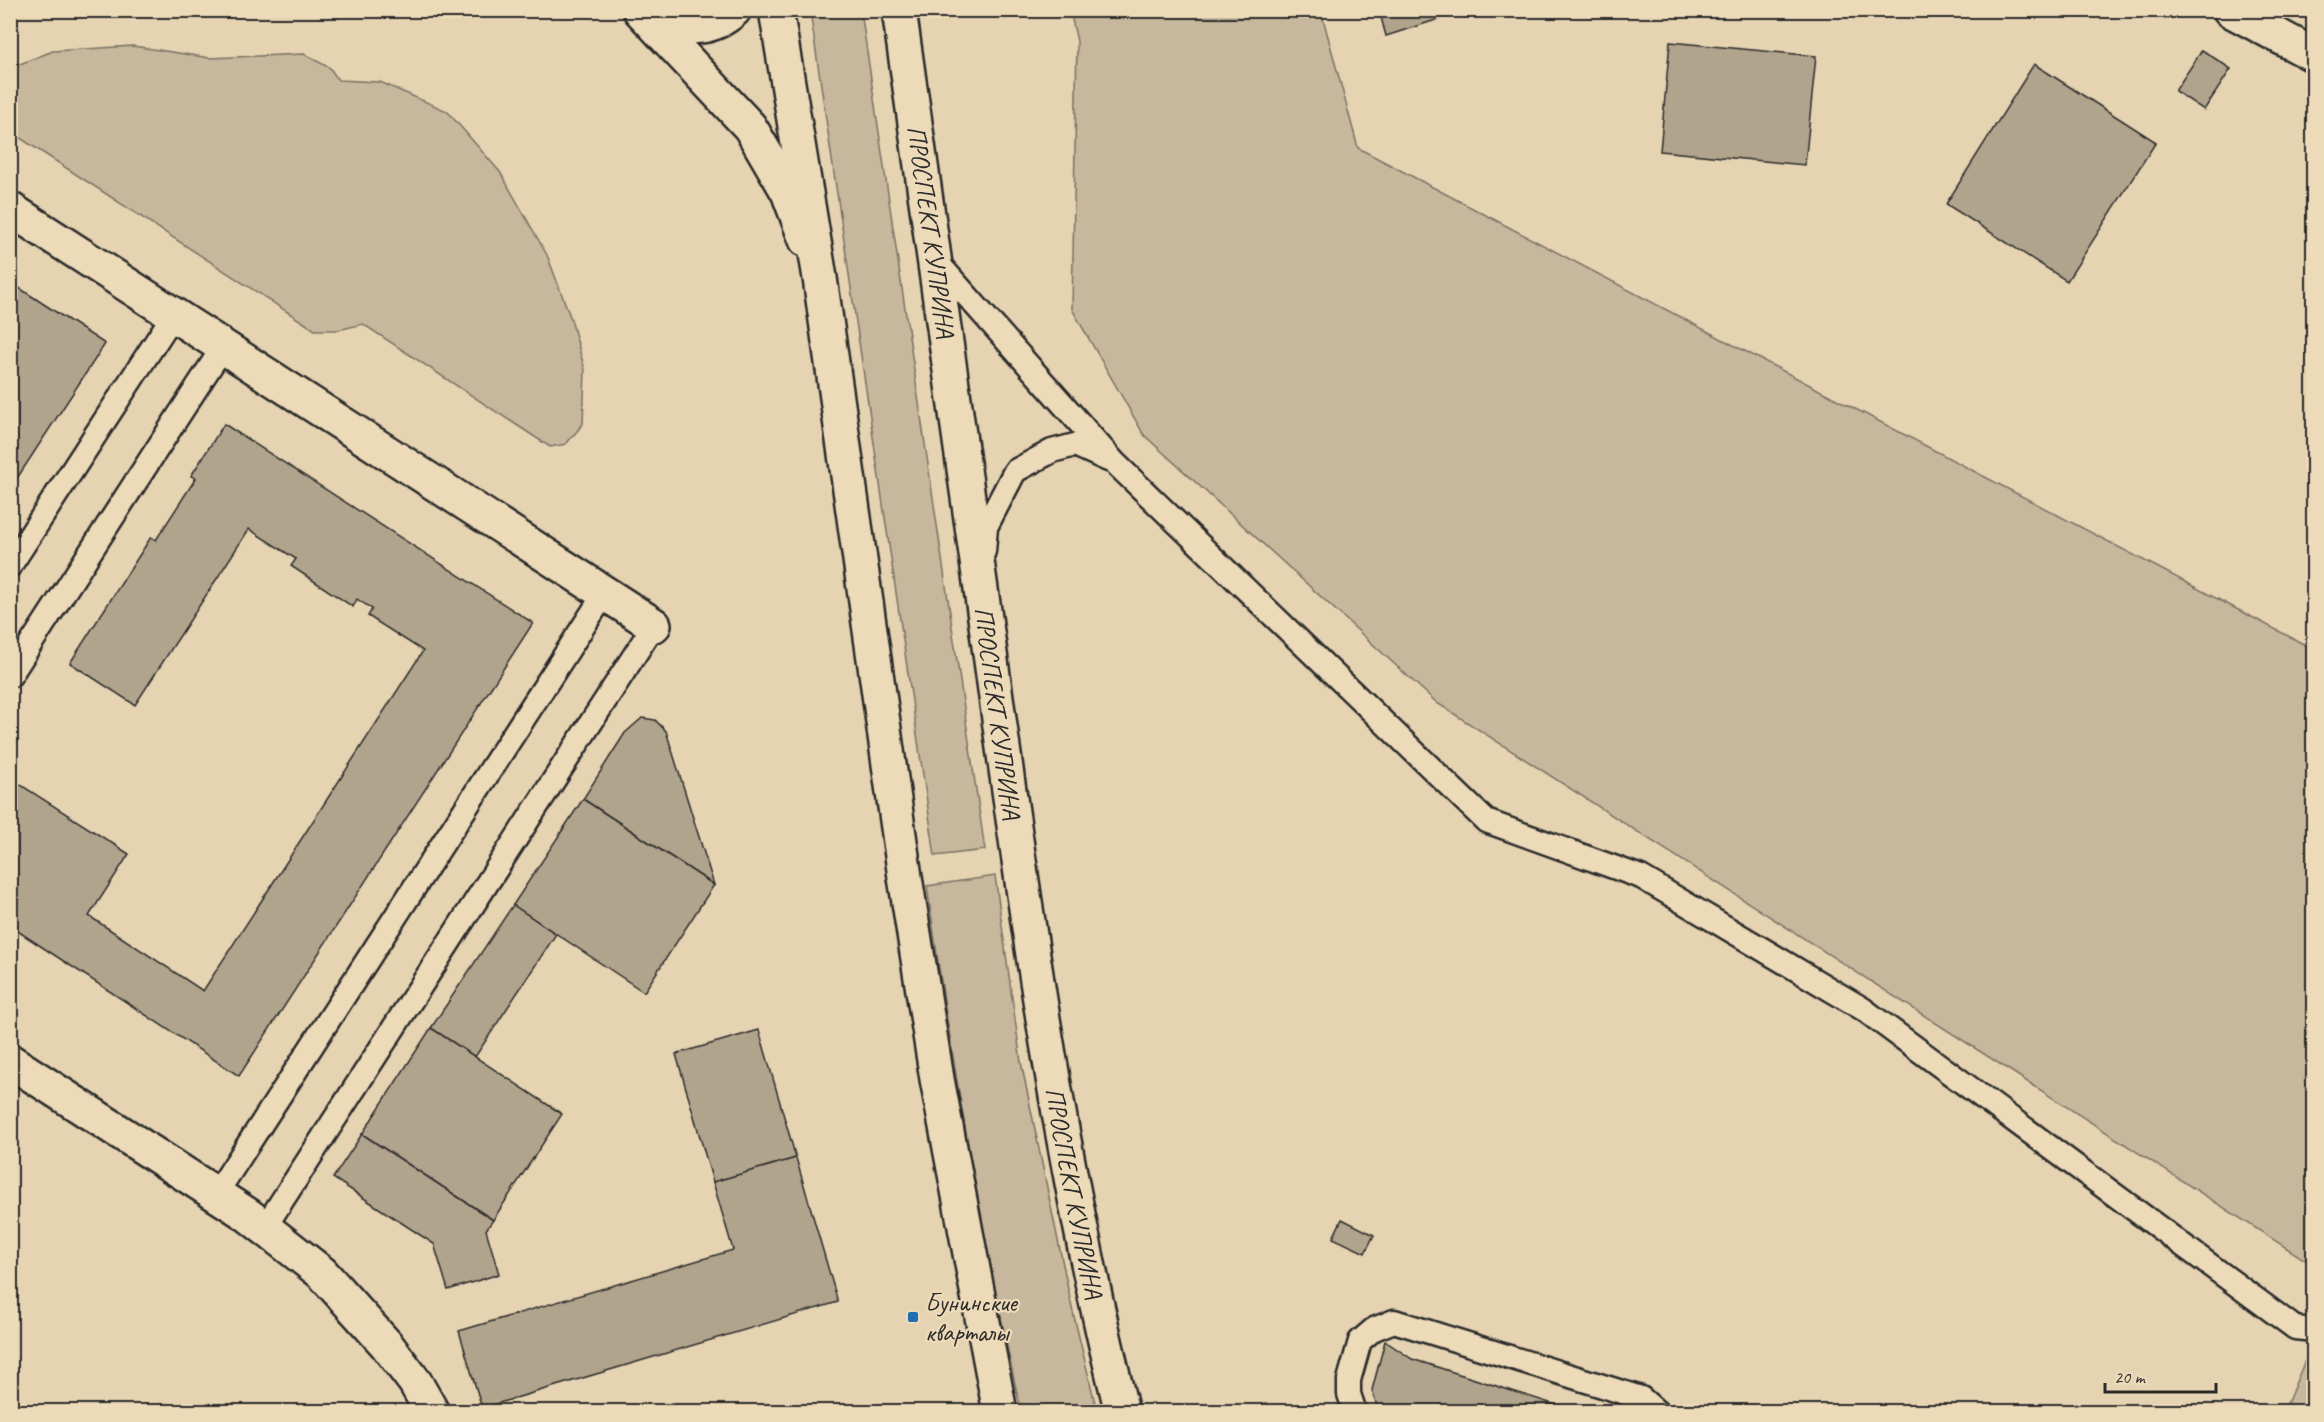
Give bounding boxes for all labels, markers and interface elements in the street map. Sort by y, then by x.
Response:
street label: ПРОСПЕКТ КУПРИНА [900,123,963,341]
street label: ПРОСПЕКТ КУПРИНА [967,605,1029,822]
street label: ПРОСПЕКТ КУПРИНА [1038,1085,1112,1302]
place label: Бунинские кварталы [925,1286,1019,1349]
marker: Бунинские кварталы [906,1310,920,1324]
scale bar [2105,1356,2216,1394]
text: 20 m [2114,1366,2147,1388]

